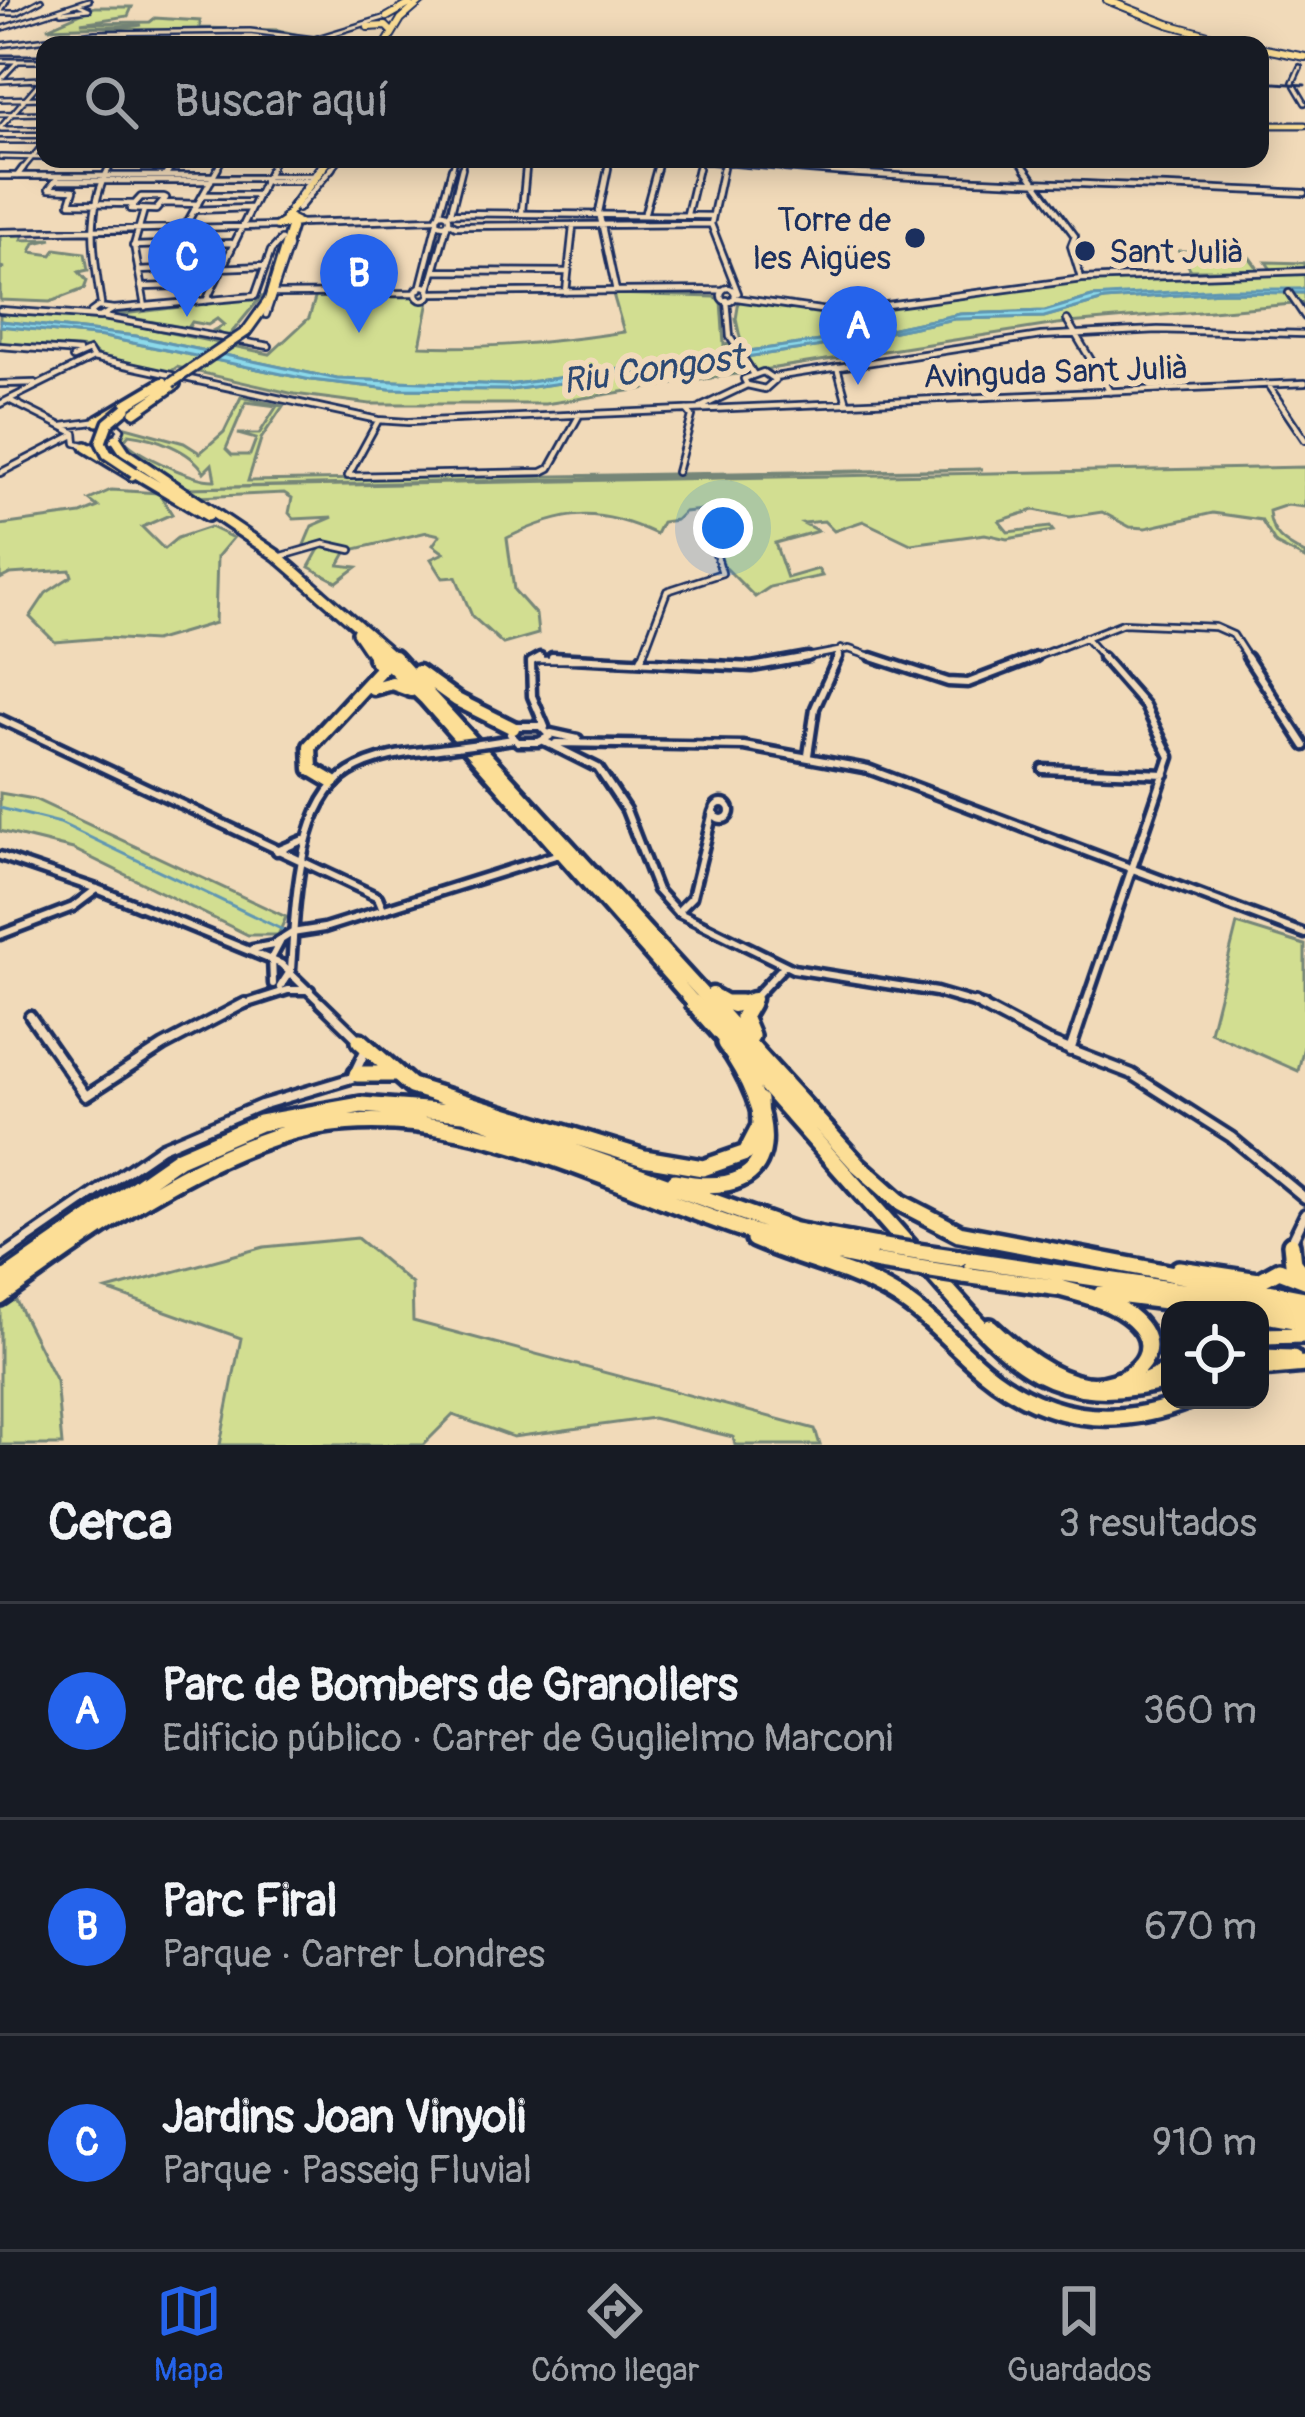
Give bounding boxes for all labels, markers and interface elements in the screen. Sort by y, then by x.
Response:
search box [36,36,1269,168]
icon: search [78,69,144,135]
text: Buscar aquí [174,74,389,130]
place label: Torre de les Aigües [753,200,891,279]
pin: C [148,218,226,317]
marker: Torre de les Aigües [902,225,928,251]
place label: Sant Julià [1109,232,1243,273]
pin: B [320,234,398,333]
marker: Sant Julià [1072,238,1098,264]
pin: A [819,286,897,385]
water label: Riu Congost [560,334,750,404]
street label: Avinguda Sant Julià [922,347,1188,398]
your location [693,498,753,558]
map controls [1161,1301,1269,1409]
button: locate [1161,1301,1269,1409]
text: Cerca [48,1491,172,1555]
text: 3 resultados [1058,1499,1257,1548]
text: Parc de Bombers de Granollers [162,1658,738,1714]
text: A [74,1686,100,1735]
text: 360 m [1143,1686,1257,1735]
text: Edificio público · Carrer de Guglielmo Marconi [162,1714,893,1763]
text: Parc Firal [162,1874,337,1930]
text: B [76,1902,98,1951]
text: 670 m [1144,1902,1257,1951]
text: Parque · Carrer Londres [162,1930,545,1979]
text: Jardins Joan Vinyoli [162,2090,525,2146]
text: C [75,2118,99,2167]
text: 910 m [1152,2118,1257,2167]
text: Parque · Passeig Fluvial [162,2146,532,2195]
tab: Mapa [154,2278,224,2391]
tab: Cómo llegar [531,2278,699,2391]
tab: Guardados [1007,2278,1151,2391]

